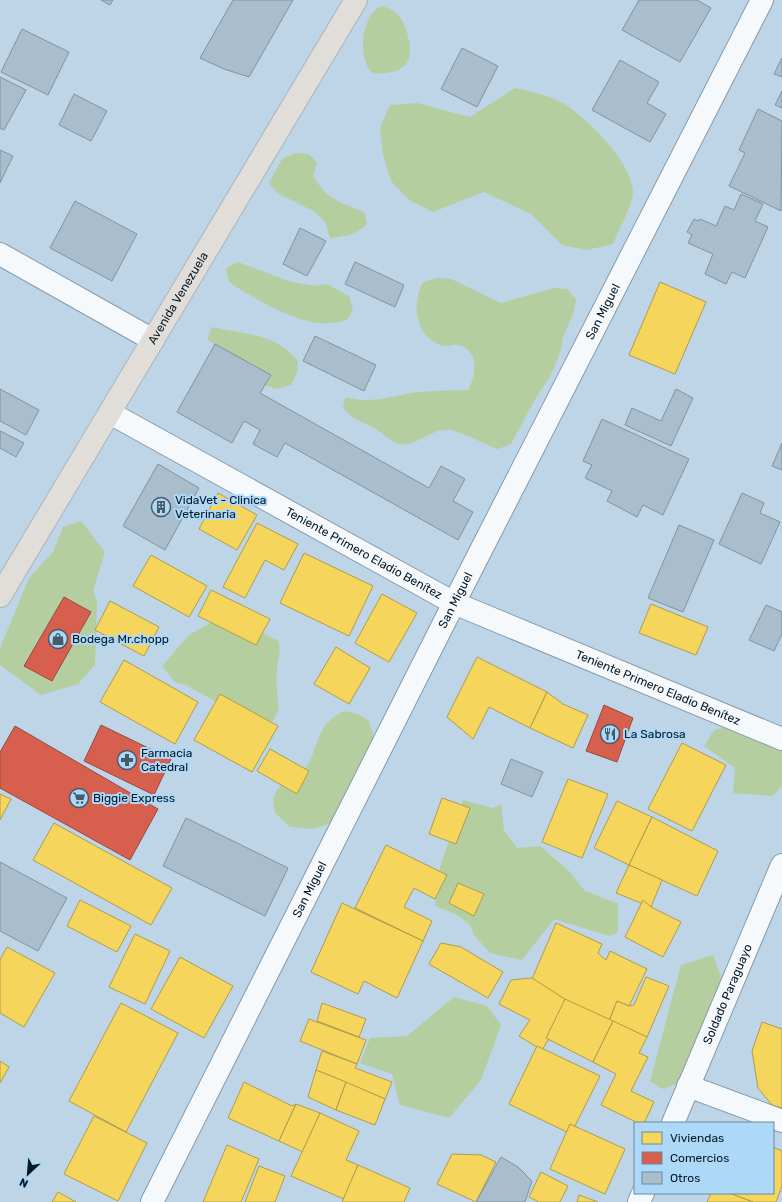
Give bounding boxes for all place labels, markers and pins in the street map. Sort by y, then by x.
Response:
place label: VidaVet - Clinica Veterinaria [175,493,266,521]
building icon: VidaVet - Clinica Veterinaria [150,496,172,518]
shop icon: Bodega Mr.chopp [47,628,69,650]
place label: Bodega Mr.chopp [72,632,169,646]
restaurant icon: La Sabrosa [599,723,621,745]
place label: La Sabrosa [624,727,686,741]
place label: Farmacia Catedral [141,746,192,774]
pharmacy icon: Farmacia Catedral [116,749,138,771]
supermarket icon: Biggie Express [68,787,90,809]
place label: Biggie Express [93,791,175,805]

